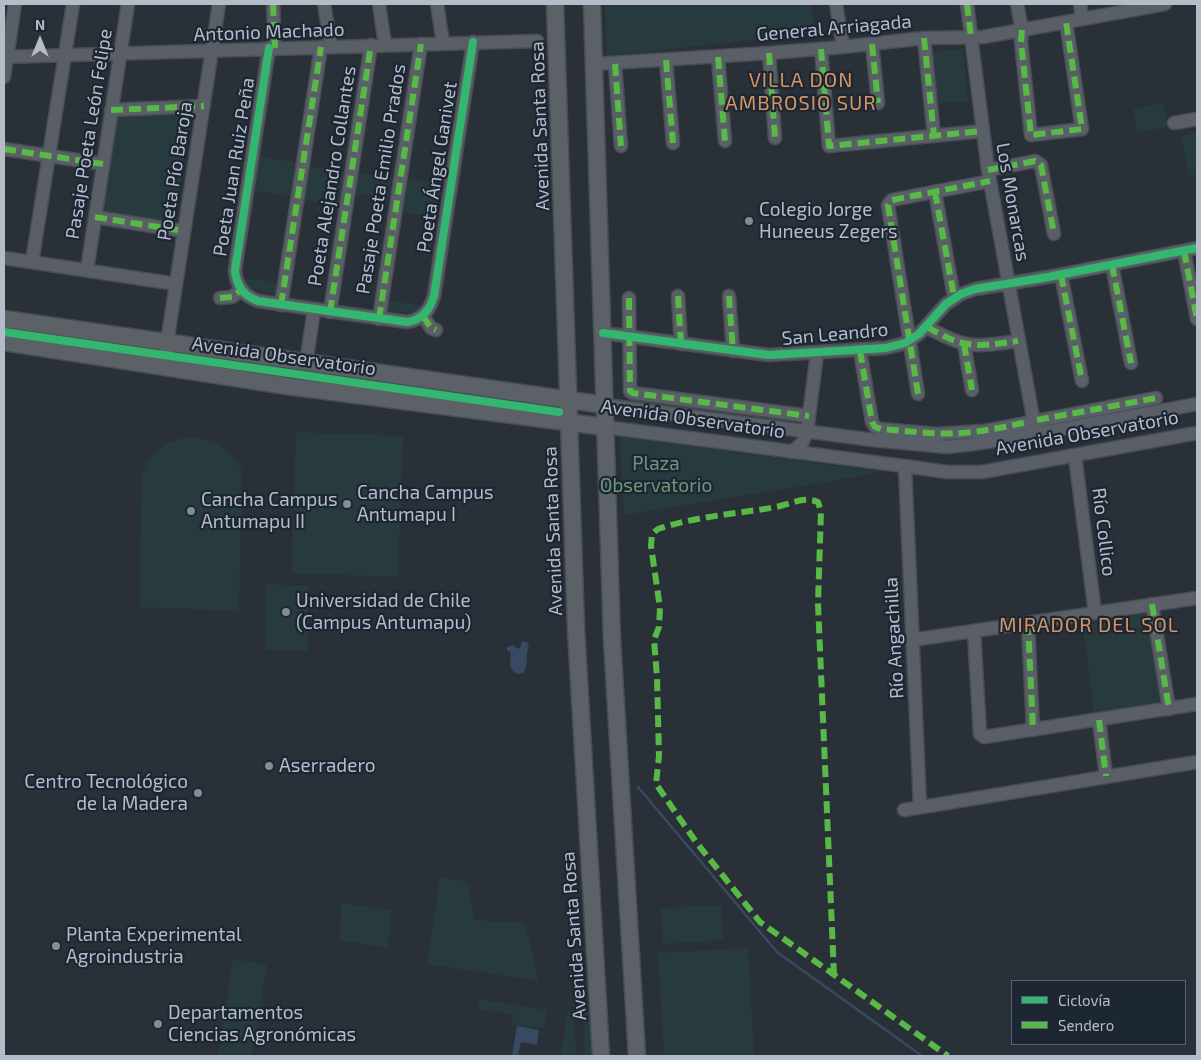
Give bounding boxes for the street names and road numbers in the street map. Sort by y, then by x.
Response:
street label: General Arriagada [755,10,913,46]
street label: Antonio Machado [193,18,345,46]
street label: Pasaje Poeta León Felipe [61,27,117,241]
street label: Avenida Santa Rosa [526,41,554,211]
street label: Pasaje Poeta Emilio Prados [352,62,410,296]
street label: Poeta Alejandro Collantes [303,64,361,288]
street label: Poeta Juan Ruiz Peña [209,76,259,258]
street label: Poeta Ángel Ganivet [412,80,462,254]
street label: Poeta Pío Baroja [153,100,197,242]
street label: Los Monarcas [991,141,1035,263]
street label: San Leandro [781,318,889,350]
street label: Avenida Observatorio [191,332,377,380]
street label: Avenida Observatorio [600,395,786,443]
street label: Avenida Observatorio [994,406,1180,460]
street label: Avenida Santa Rosa [539,446,567,616]
street label: Río Collico [1087,486,1121,578]
street label: Río Angachilla [879,576,909,700]
street label: Avenida Santa Rosa [557,851,591,1021]

